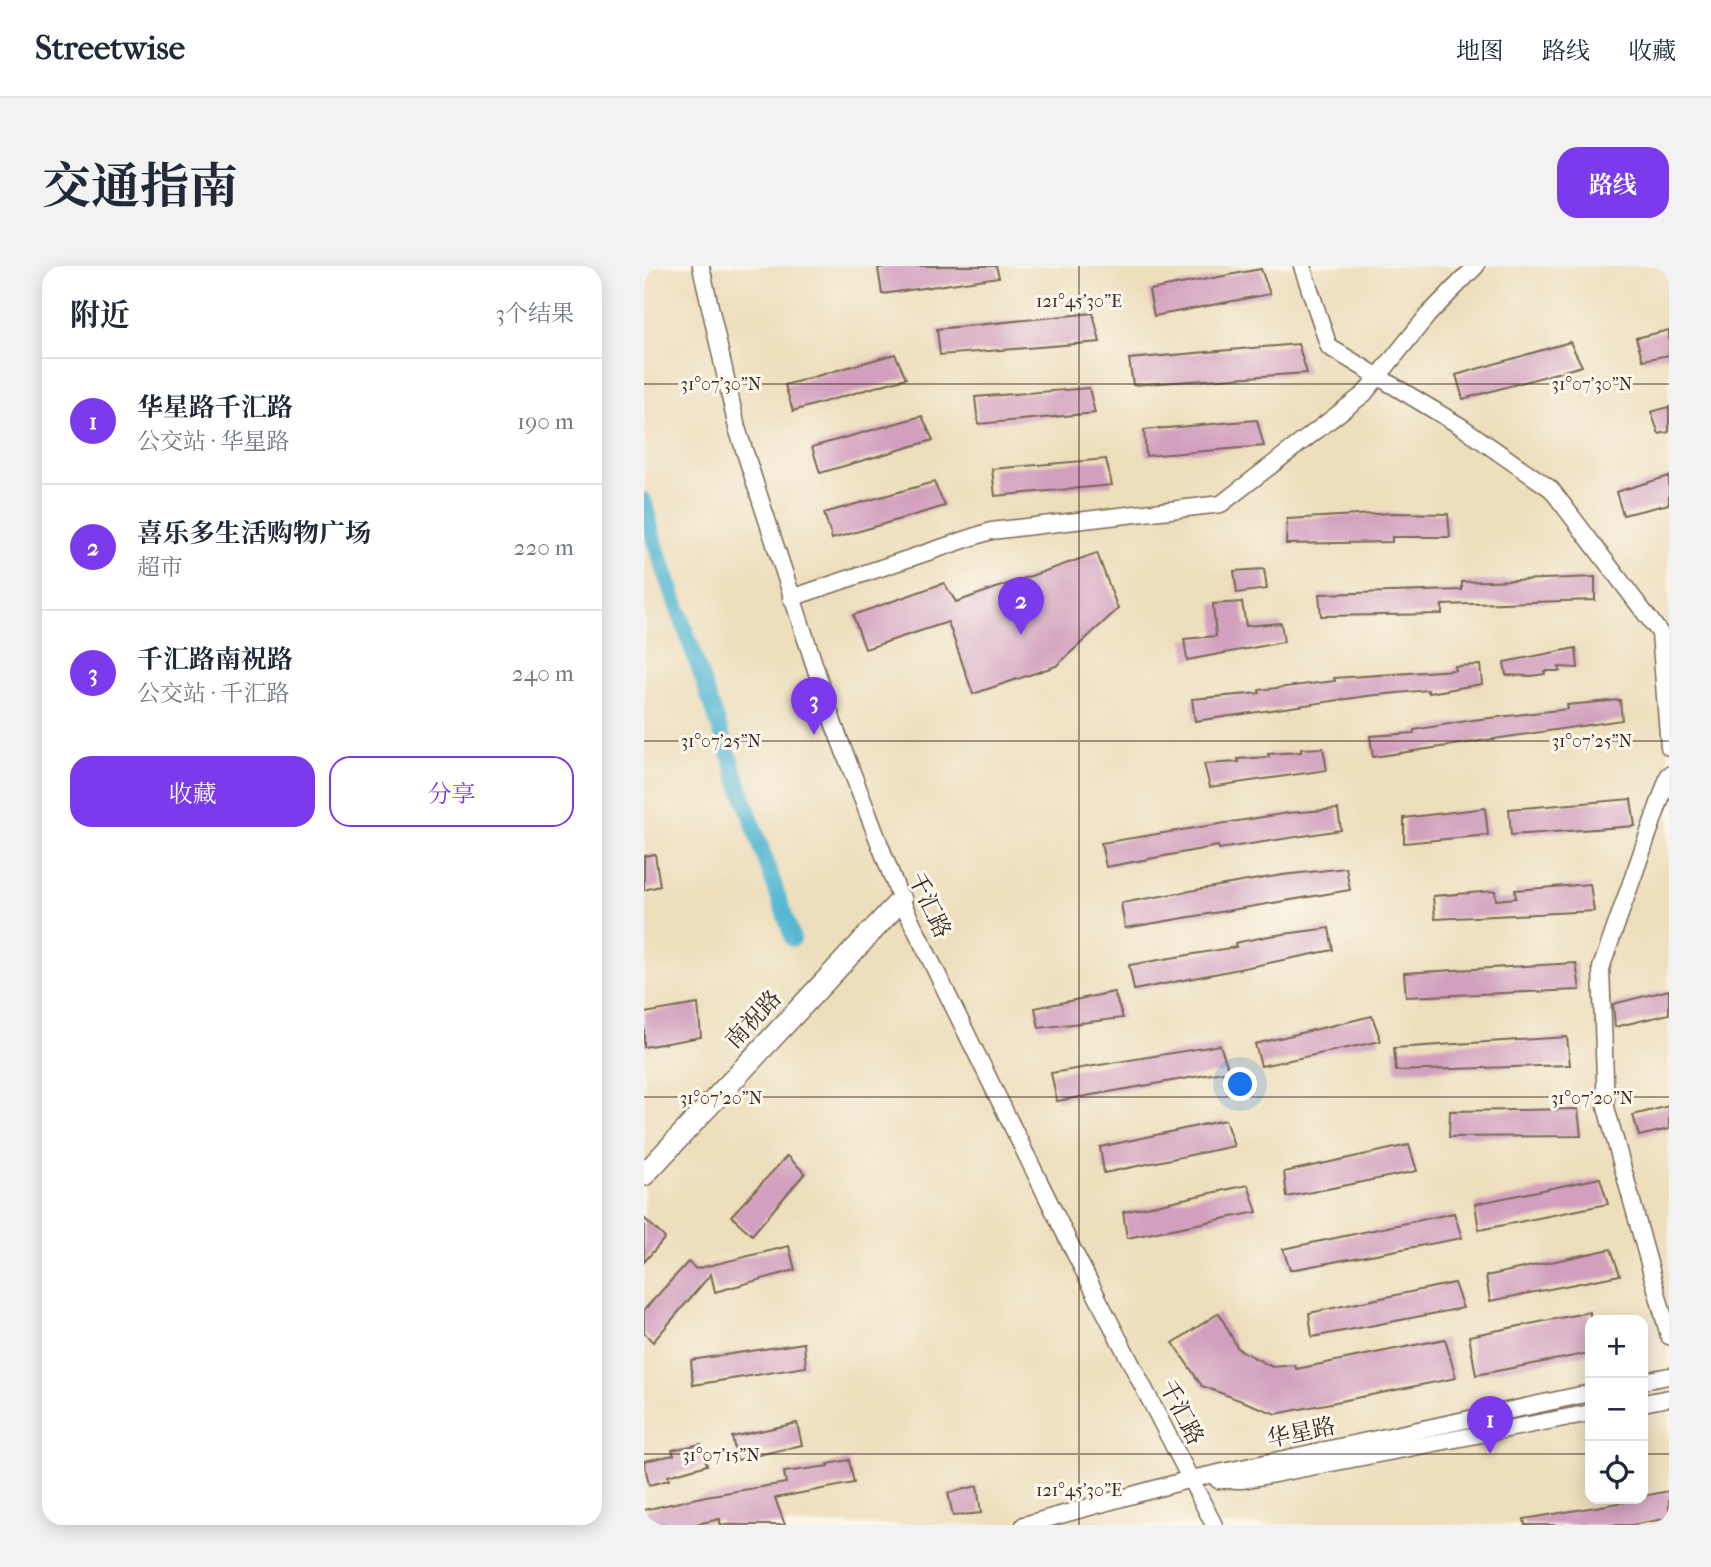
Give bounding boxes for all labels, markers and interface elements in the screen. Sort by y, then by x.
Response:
text: Streetwise [35,29,185,68]
text: 地图 [1456,37,1504,65]
text: 路线 [1542,37,1590,65]
text: 收藏 [1628,37,1676,65]
button: 路线 [1557,147,1669,218]
text: 交通指南 [42,158,238,216]
text: 121°45'30"E [1036,291,1122,312]
text: 附近 [70,298,130,333]
text: 3个结果 [496,300,574,327]
text: 31°07'30"N [681,374,762,395]
text: 31°07'30"N [1552,374,1633,395]
text: 华星路千汇路 [137,392,293,423]
text: 1 [89,408,97,435]
text: 190 m [517,408,574,435]
text: 公交站 · 华星路 [137,428,290,455]
text: 喜乐多生活购物广场 [137,518,371,549]
text: 2 [87,534,99,561]
text: 220 m [514,534,574,561]
text: 超市 [137,554,183,581]
pin: 2 [998,577,1044,635]
text: 千汇路南祝路 [137,644,293,675]
text: 3 [88,660,98,687]
text: 240 m [512,660,574,687]
pin: 3 [791,677,837,735]
text: 公交站 · 千汇路 [137,680,290,707]
text: 31°07'25"N [681,731,762,752]
text: 31°07'25"N [1552,731,1633,752]
button: 收藏 [70,756,315,827]
button: 分享 [329,756,574,827]
street label: 千汇路 [903,868,956,942]
street label: 南祝路 [720,985,787,1054]
your location [1223,1067,1257,1101]
text: 31°07'20"N [680,1088,763,1109]
text: 31°07'20"N [1551,1088,1634,1109]
map controls [1585,1315,1648,1504]
button: + [1585,1315,1648,1378]
street label: 千汇路 [1154,1375,1209,1449]
button: − [1585,1378,1648,1441]
pin: 1 [1467,1396,1513,1454]
street label: 华星路 [1265,1412,1338,1453]
button: locate [1585,1441,1648,1504]
text: 31°07'15"N [682,1445,760,1466]
text: 121°45'30"E [1036,1480,1122,1501]

